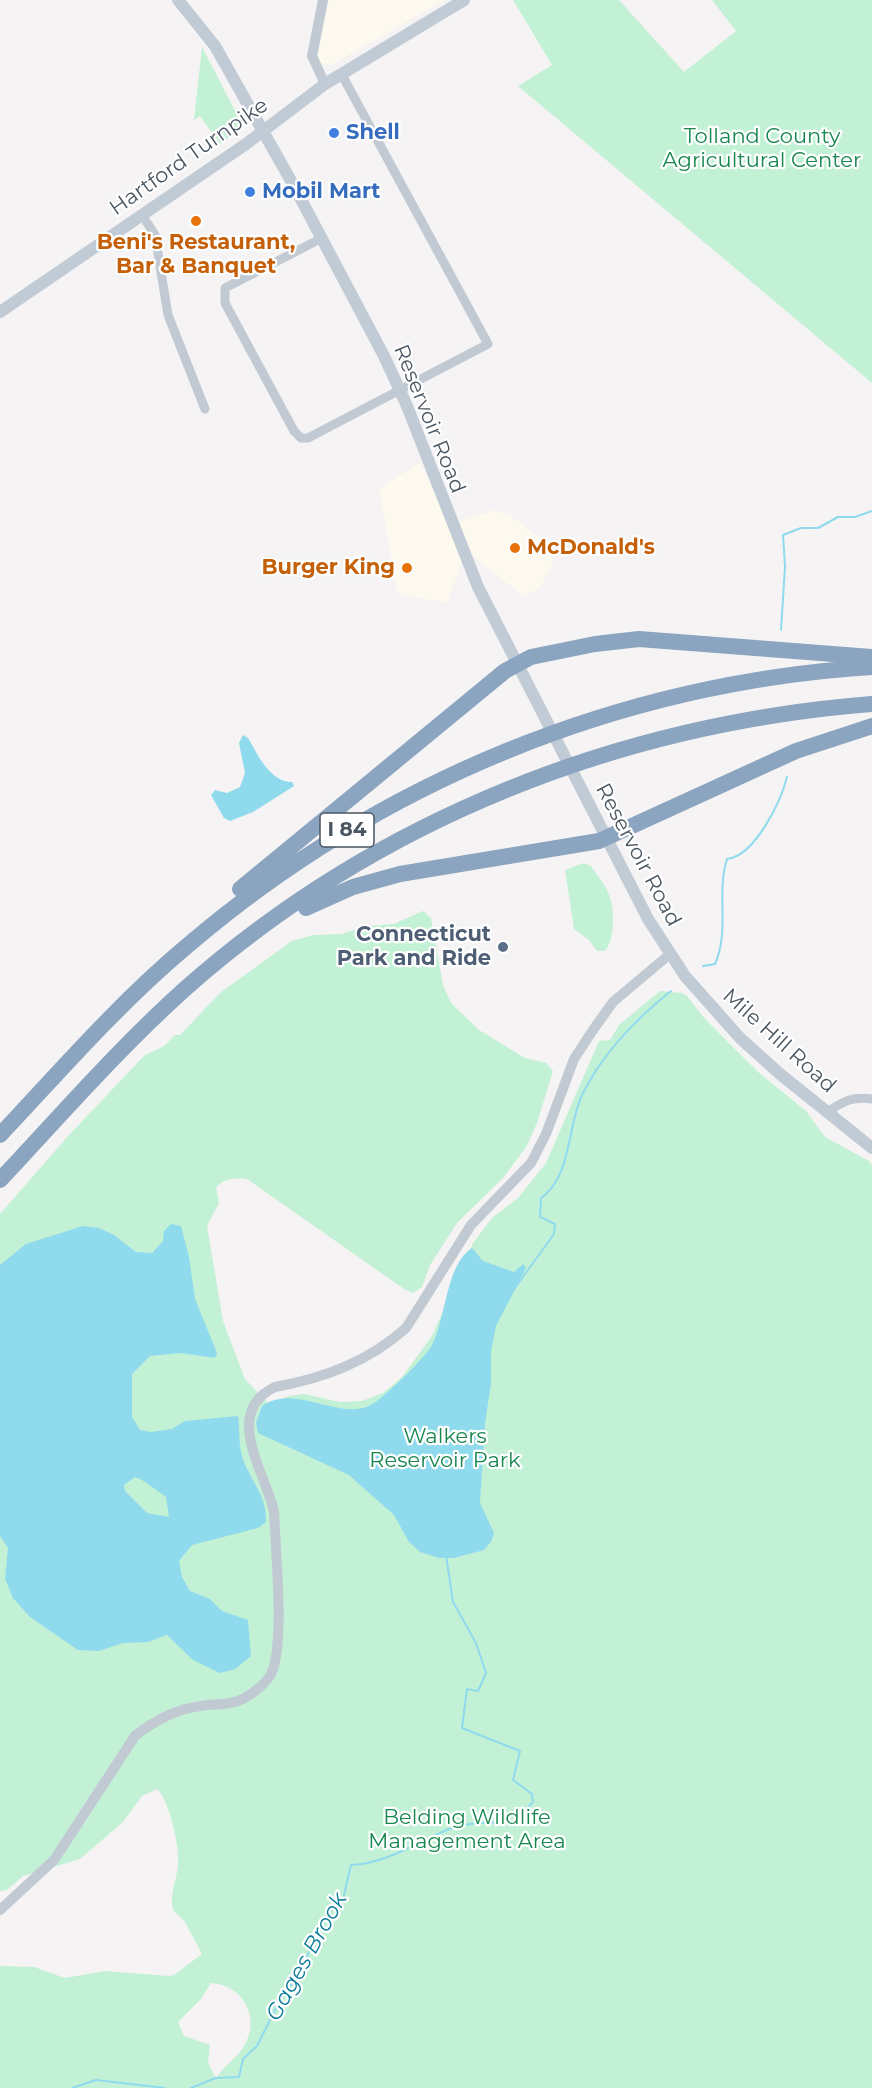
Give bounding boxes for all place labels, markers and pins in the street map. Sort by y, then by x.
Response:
place label: Shell [346,120,400,146]
marker: Shell [327,126,341,140]
place label: Mobil Mart [262,179,380,205]
marker: Mobil Mart [243,185,257,199]
marker: Beni's Restaurant, Bar & Banquet [189,214,203,228]
place label: Beni's Restaurant, Bar & Banquet [97,230,295,280]
place label: McDonald's [527,535,655,561]
marker: McDonald's [508,541,522,555]
place label: Burger King [262,555,395,581]
marker: Burger King [400,561,414,575]
place label: Connecticut Park and Ride [337,922,491,972]
marker: Connecticut Park and Ride [496,940,510,954]

